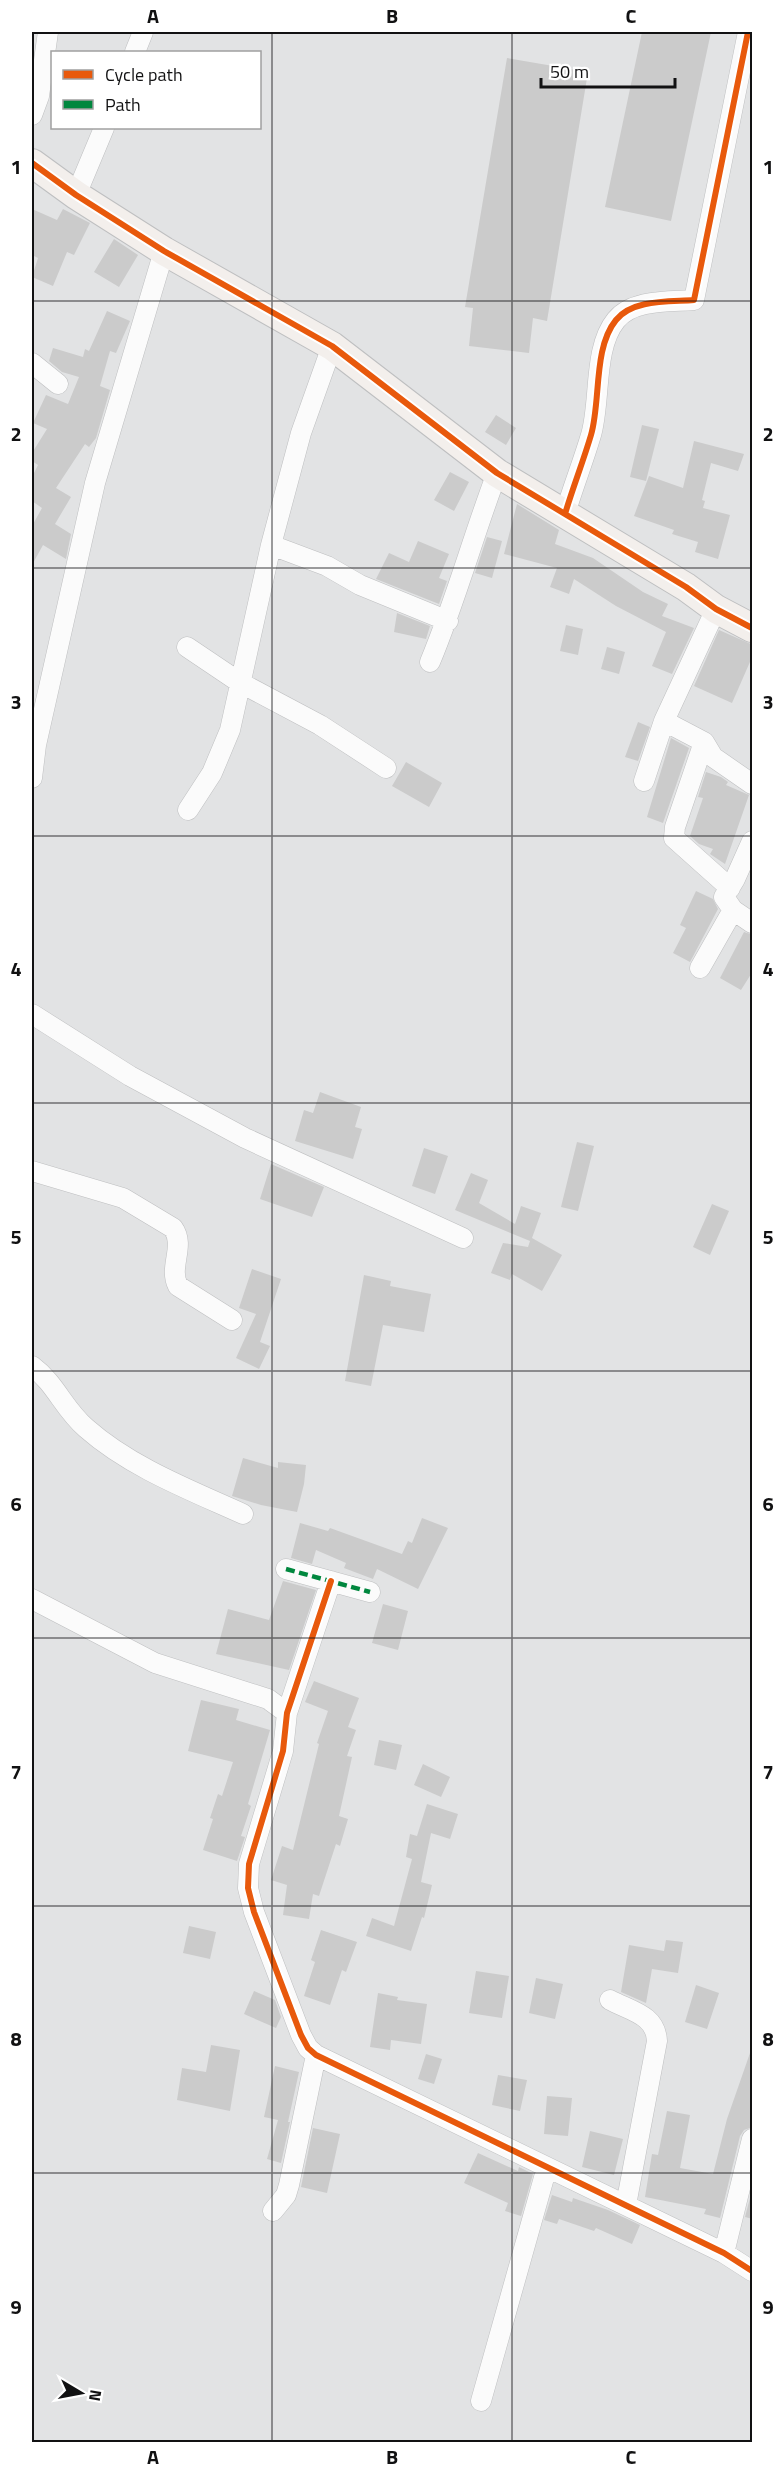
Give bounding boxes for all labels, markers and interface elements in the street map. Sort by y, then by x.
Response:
text: A [147,0,159,31]
text: B [386,0,398,31]
text: C [626,0,637,31]
legend [51,51,261,129]
scale bar [541,51,674,89]
text: 50 m [550,58,589,85]
text: Cycle path [105,61,183,88]
text: Path [105,91,141,118]
text: 1 [10,151,22,182]
text: 1 [762,151,774,182]
text: 2 [10,418,22,449]
text: 2 [762,418,774,449]
text: 3 [10,686,22,717]
text: 3 [762,686,774,717]
text: 4 [10,953,22,984]
text: 4 [762,953,774,984]
text: 5 [10,1221,22,1252]
text: 5 [762,1221,774,1252]
text: 6 [10,1488,22,1519]
text: 6 [762,1488,774,1519]
text: 7 [10,1756,22,1787]
text: 7 [762,1756,774,1787]
text: 8 [10,2023,22,2054]
text: 8 [762,2023,774,2054]
text: 9 [10,2291,22,2322]
text: 9 [762,2291,774,2322]
north arrow [51,2363,111,2423]
text: N [83,2388,109,2403]
text: A [147,2441,159,2472]
text: B [386,2441,398,2472]
text: C [626,2441,637,2472]

